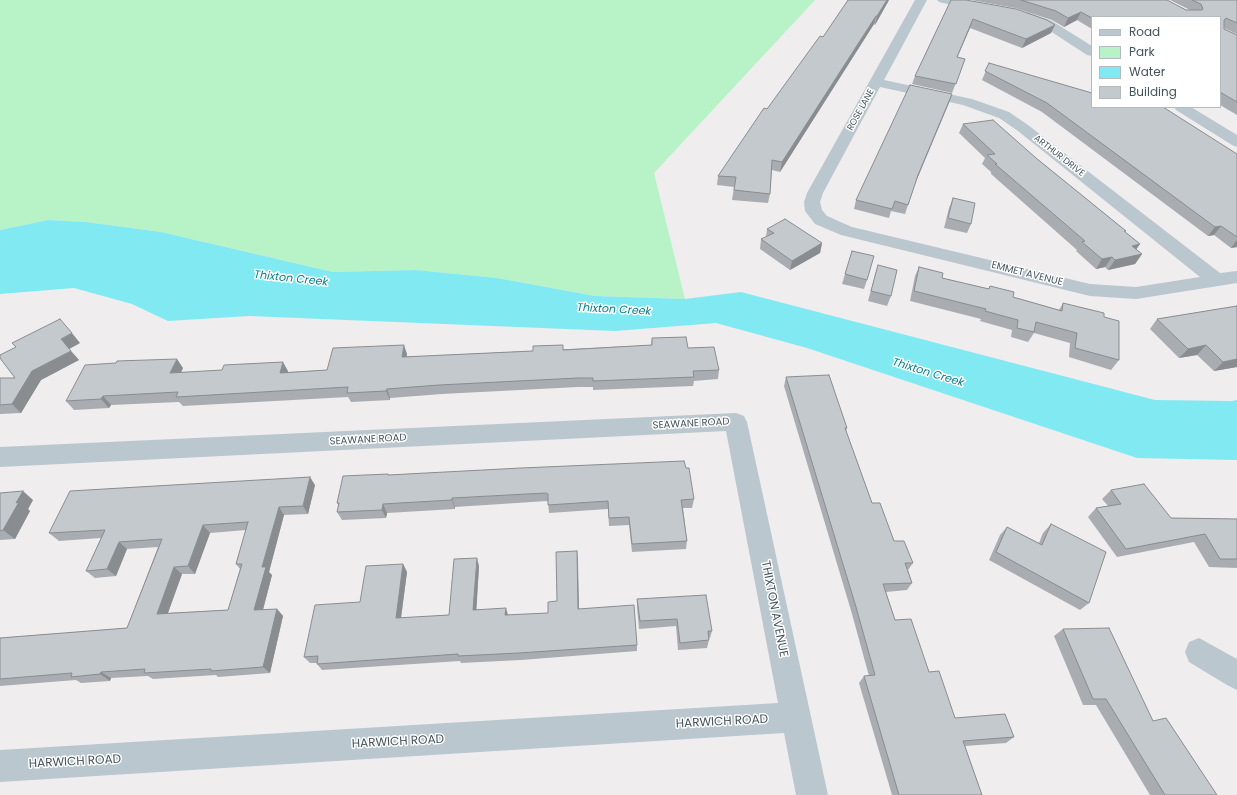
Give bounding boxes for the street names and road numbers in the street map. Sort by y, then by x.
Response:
street label: ROSE LANE [845,87,877,133]
street label: ARTHUR DRIVE [1032,133,1086,179]
street label: EMMET AVENUE [990,259,1064,289]
street label: SEAWANE ROAD [652,416,730,432]
street label: SEAWANE ROAD [329,432,407,448]
street label: THIXTON AVENUE [758,560,790,658]
street label: HARWICH ROAD [675,712,769,732]
street label: HARWICH ROAD [351,732,445,752]
street label: HARWICH ROAD [28,752,122,772]

